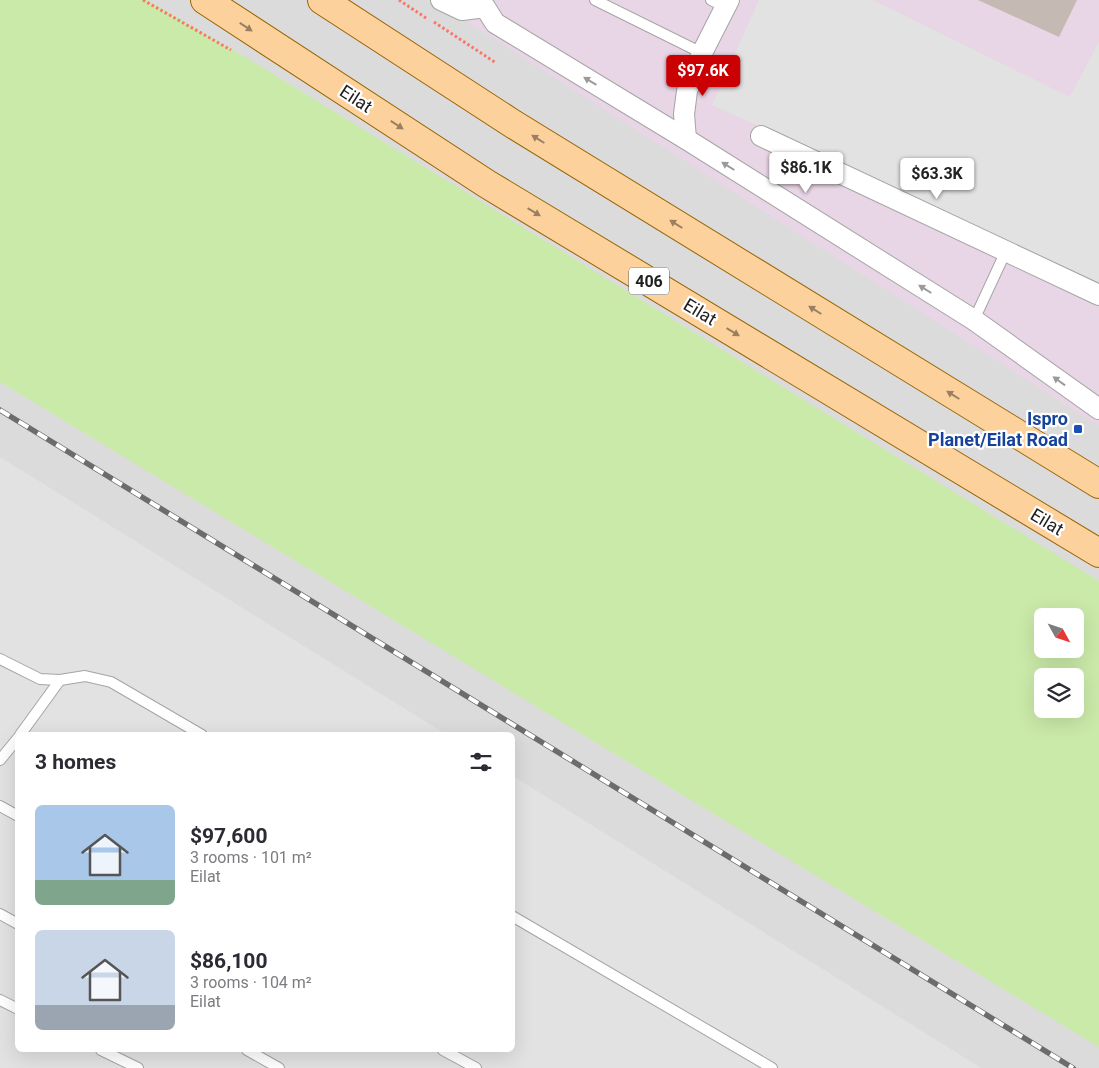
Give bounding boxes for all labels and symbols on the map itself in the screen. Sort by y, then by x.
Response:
one-way arrow [239,22,252,31]
pin: $97.6K [662,54,744,97]
one-way arrow [583,76,596,85]
street label: Eilat [336,80,377,117]
one-way arrow [390,120,403,130]
one-way arrow [531,135,544,144]
pin: $86.1K [765,152,847,194]
pin: $63.3K [896,158,978,200]
one-way arrow [722,161,735,170]
one-way arrow [527,207,540,216]
one-way arrow [670,220,683,229]
road number: 406 [629,268,669,294]
one-way arrow [919,285,932,294]
street label: Eilat [680,294,721,330]
one-way arrow [808,305,821,314]
one-way arrow [726,328,739,337]
one-way arrow [1052,376,1066,386]
one-way arrow [947,390,960,399]
place label: Ispro Planet/Eilat Road [928,408,1068,450]
marker: Ispro Planet/Eilat Road [1072,423,1084,435]
street label: Eilat [1027,504,1068,540]
north arrow [1034,608,1084,658]

